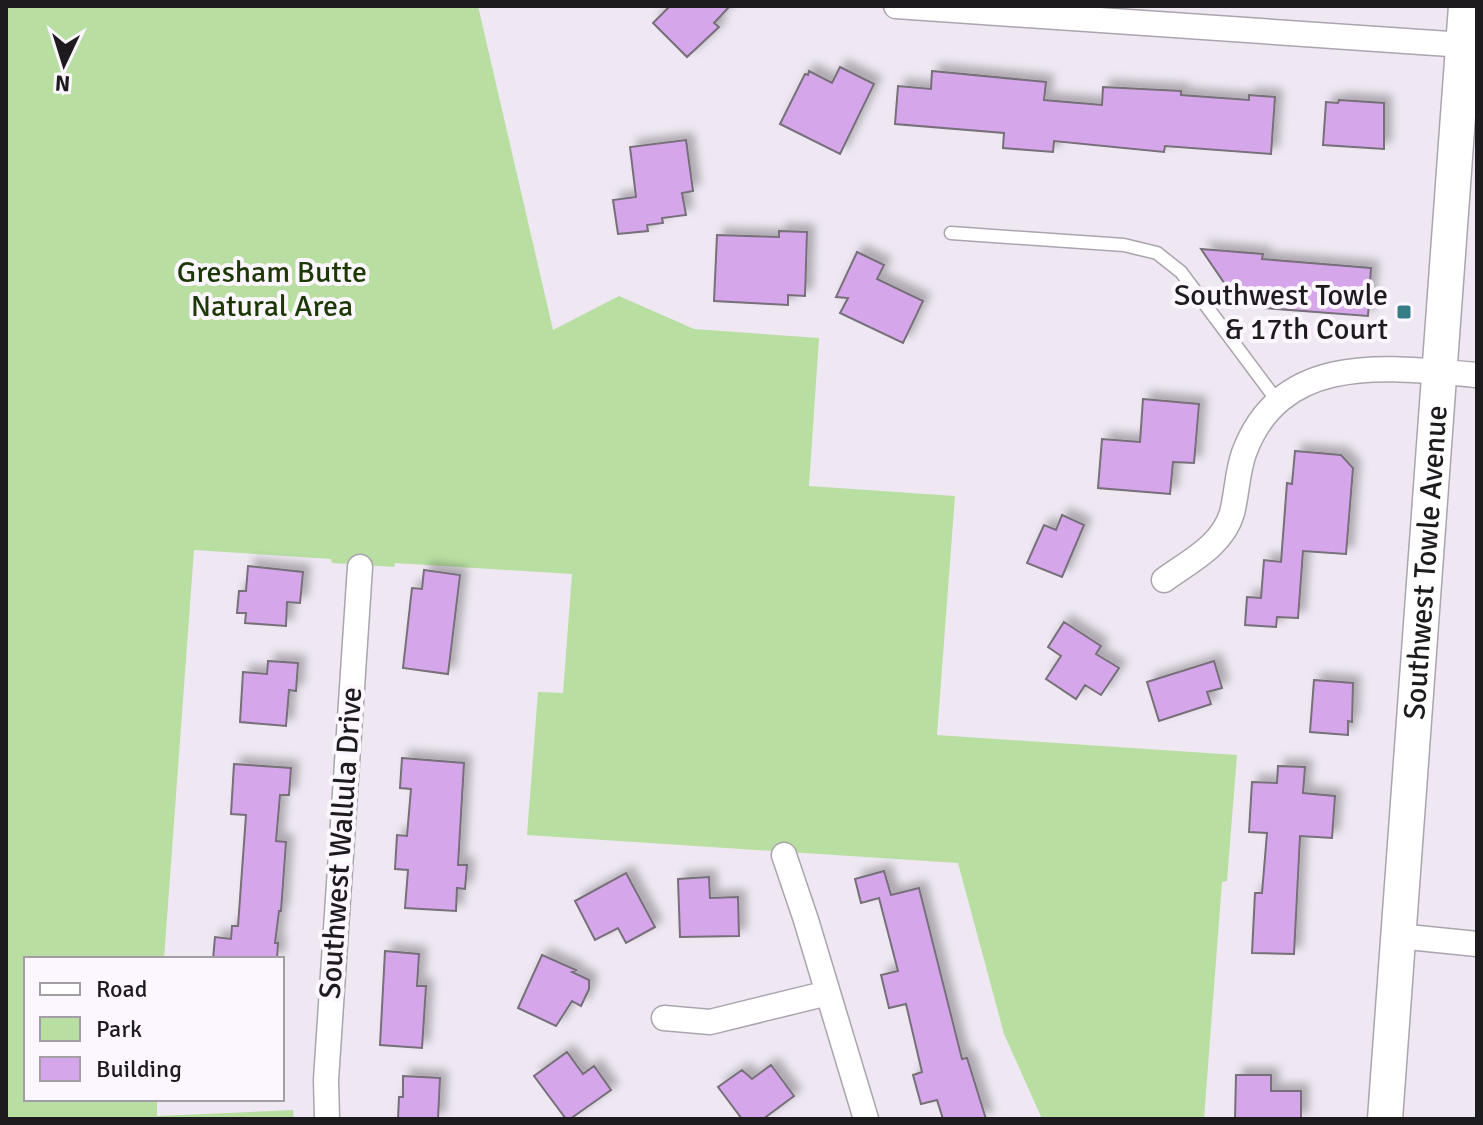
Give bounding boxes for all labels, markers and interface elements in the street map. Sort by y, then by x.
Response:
north arrow [24,24,104,104]
text: N [54,69,71,97]
park label: Gresham Butte Natural Area [177,254,367,325]
place label: Southwest Towle & 17th Court [1174,277,1388,348]
marker: Southwest Towle & 17th Court [1395,303,1413,321]
street label: Southwest Towle Avenue [1396,404,1455,721]
street label: Southwest Wallula Drive [312,686,370,1000]
legend [24,957,284,1101]
text: Road [96,974,147,1004]
text: Park [96,1014,142,1044]
text: Building [96,1054,182,1084]

